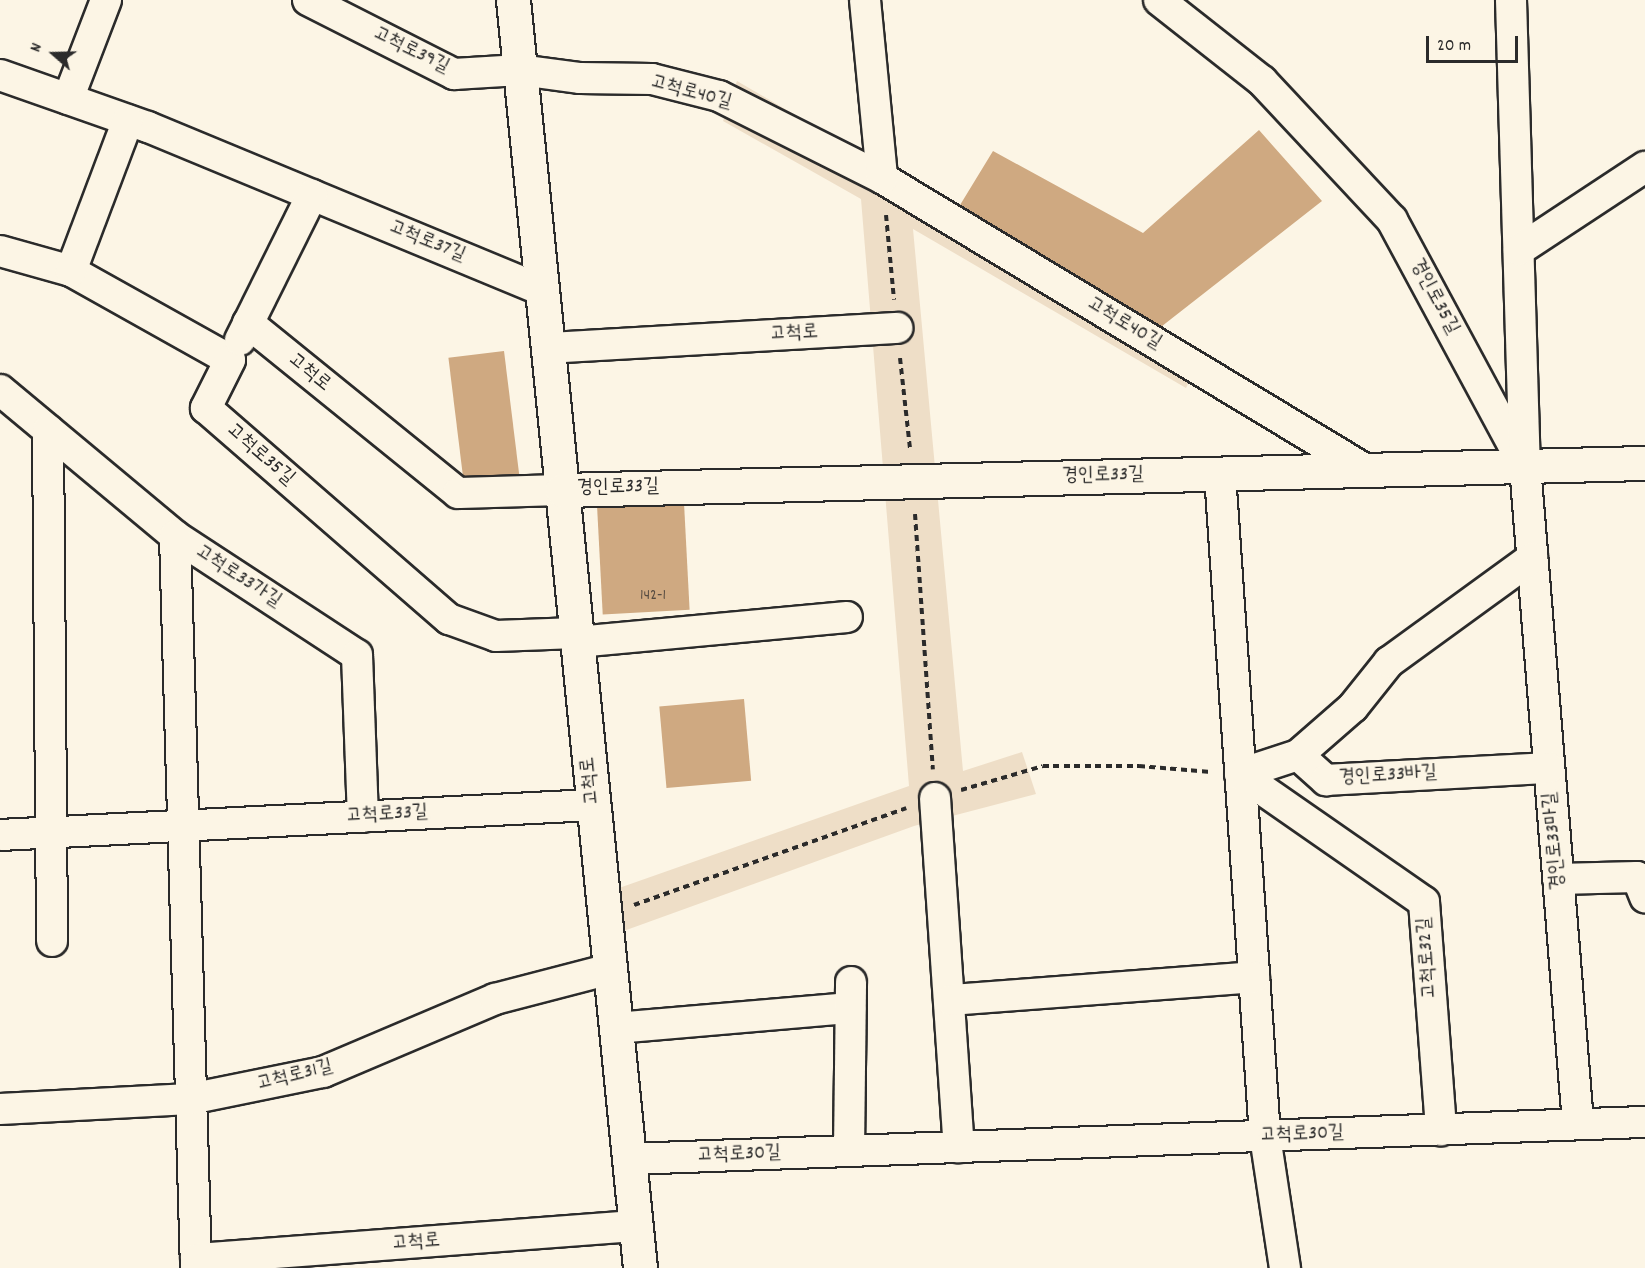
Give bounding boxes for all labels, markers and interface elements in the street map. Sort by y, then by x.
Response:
street label: 고척로39길 [369,22,453,80]
north arrow [24,24,84,84]
scale bar [1429,24,1520,62]
text: 20 m [1437,34,1471,59]
text: N [24,40,49,55]
street label: 고척로40길 [648,71,734,115]
street label: 고척로37길 [385,216,469,268]
street label: 경인로35길 [1404,255,1464,339]
street label: 고척로40길 [1082,292,1166,356]
street label: 고척로 [769,321,819,347]
street label: 고척로 [283,348,335,398]
street label: 고척로35길 [221,419,299,491]
street label: 경인로33길 [1062,463,1144,489]
street label: 경인로33길 [577,475,659,501]
street label: 고척로33가길 [190,540,286,614]
house number: 142-1 [640,586,666,606]
street label: 고척로 [577,756,605,806]
street label: 경인로33바길 [1338,761,1438,791]
street label: 경인로33마길 [1539,791,1571,891]
street label: 고척로33길 [345,801,429,829]
street label: 고척로32길 [1413,916,1443,1000]
street label: 고척로31길 [254,1055,336,1097]
street label: 고척로30길 [1260,1122,1344,1148]
street label: 고척로30길 [697,1142,781,1168]
street label: 고척로 [391,1229,441,1257]

